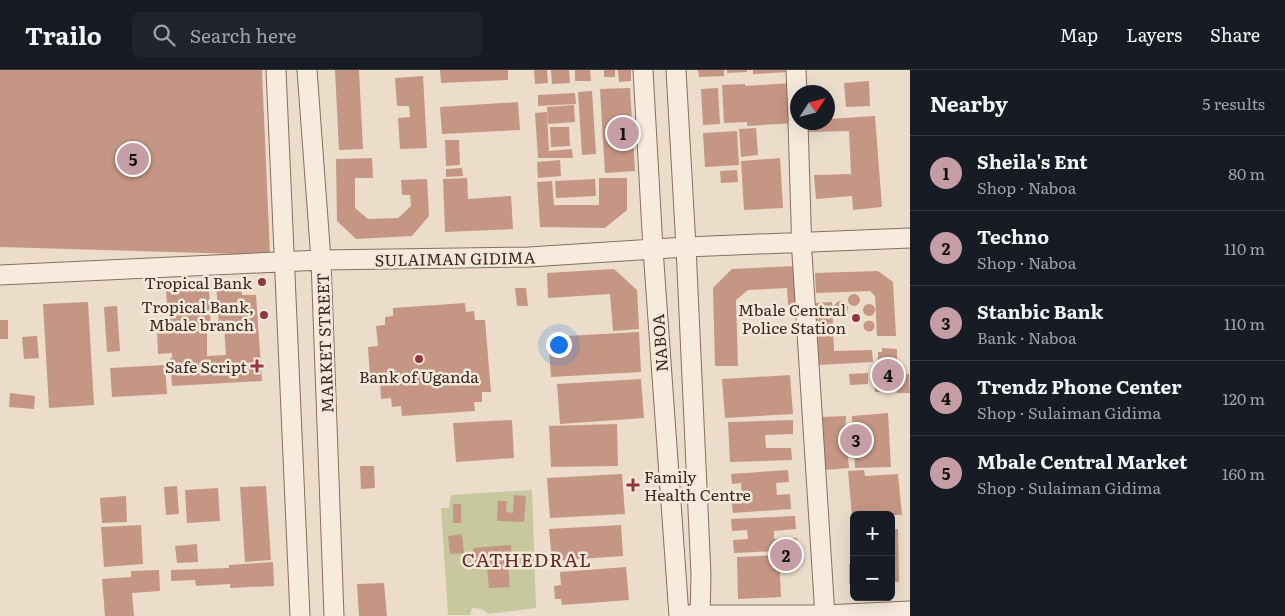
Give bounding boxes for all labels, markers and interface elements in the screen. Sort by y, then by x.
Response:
search box [132,12,482,57]
text: Trailo [25,17,102,52]
icon: search [150,21,178,49]
text: Search here [190,21,296,49]
text: Map [1060,21,1098,48]
text: Layers [1126,21,1182,48]
text: Share [1210,21,1260,48]
north arrow [790,85,835,130]
text: Nearby [930,87,1008,118]
text: 5 results [1202,91,1265,115]
pin: 1 [607,114,639,152]
pin: 5 [117,140,149,178]
text: Sheila's Ent [977,147,1088,175]
text: 1 [943,161,949,185]
text: 80 m [1228,161,1265,185]
text: Shop · Naboa [977,175,1076,199]
text: Techno [977,222,1049,250]
text: 2 [942,236,950,260]
text: 110 m [1224,236,1265,260]
street label: SULAIMAN GIDIMA [375,245,536,271]
text: Shop · Naboa [977,250,1076,274]
place label: Tropical Bank [144,270,252,294]
street label: MARKET STREET [310,272,338,414]
marker: Tropical Bank [256,276,268,288]
place label: Tropical Bank, Mbale branch [141,294,254,336]
place label: Mbale Central Police Station [738,297,846,339]
text: Stanbic Bank [977,297,1103,325]
marker: Tropical Bank, Mbale branch [258,309,270,321]
text: 3 [942,311,950,335]
text: 110 m [1224,311,1265,335]
marker: Mbale Central Police Station [850,312,862,324]
street label: NABOA [645,313,673,373]
text: Bank · Naboa [977,325,1077,349]
your location [546,332,572,358]
marker: Bank of Uganda [413,353,425,365]
place label: Safe Script [165,354,248,378]
pin: 4 [872,356,904,394]
marker: Safe Script [251,360,263,372]
place label: Bank of Uganda [359,364,479,388]
text: Trendz Phone Center [977,372,1181,400]
text: 4 [941,386,951,410]
text: 120 m [1222,386,1265,410]
text: Shop · Sulaiman Gidima [977,400,1161,424]
pin: 3 [840,421,872,459]
text: Mbale Central Market [977,447,1187,475]
text: 5 [942,461,950,485]
text: 160 m [1222,461,1265,485]
place label: Family Health Centre [644,464,751,506]
text: Shop · Sulaiman Gidima [977,475,1161,499]
marker: Family Health Centre [626,478,640,492]
map controls [850,511,895,601]
button: + [850,511,895,556]
pin: 2 [770,536,802,574]
district label: CATHEDRAL [462,545,592,573]
button: − [850,556,895,601]

